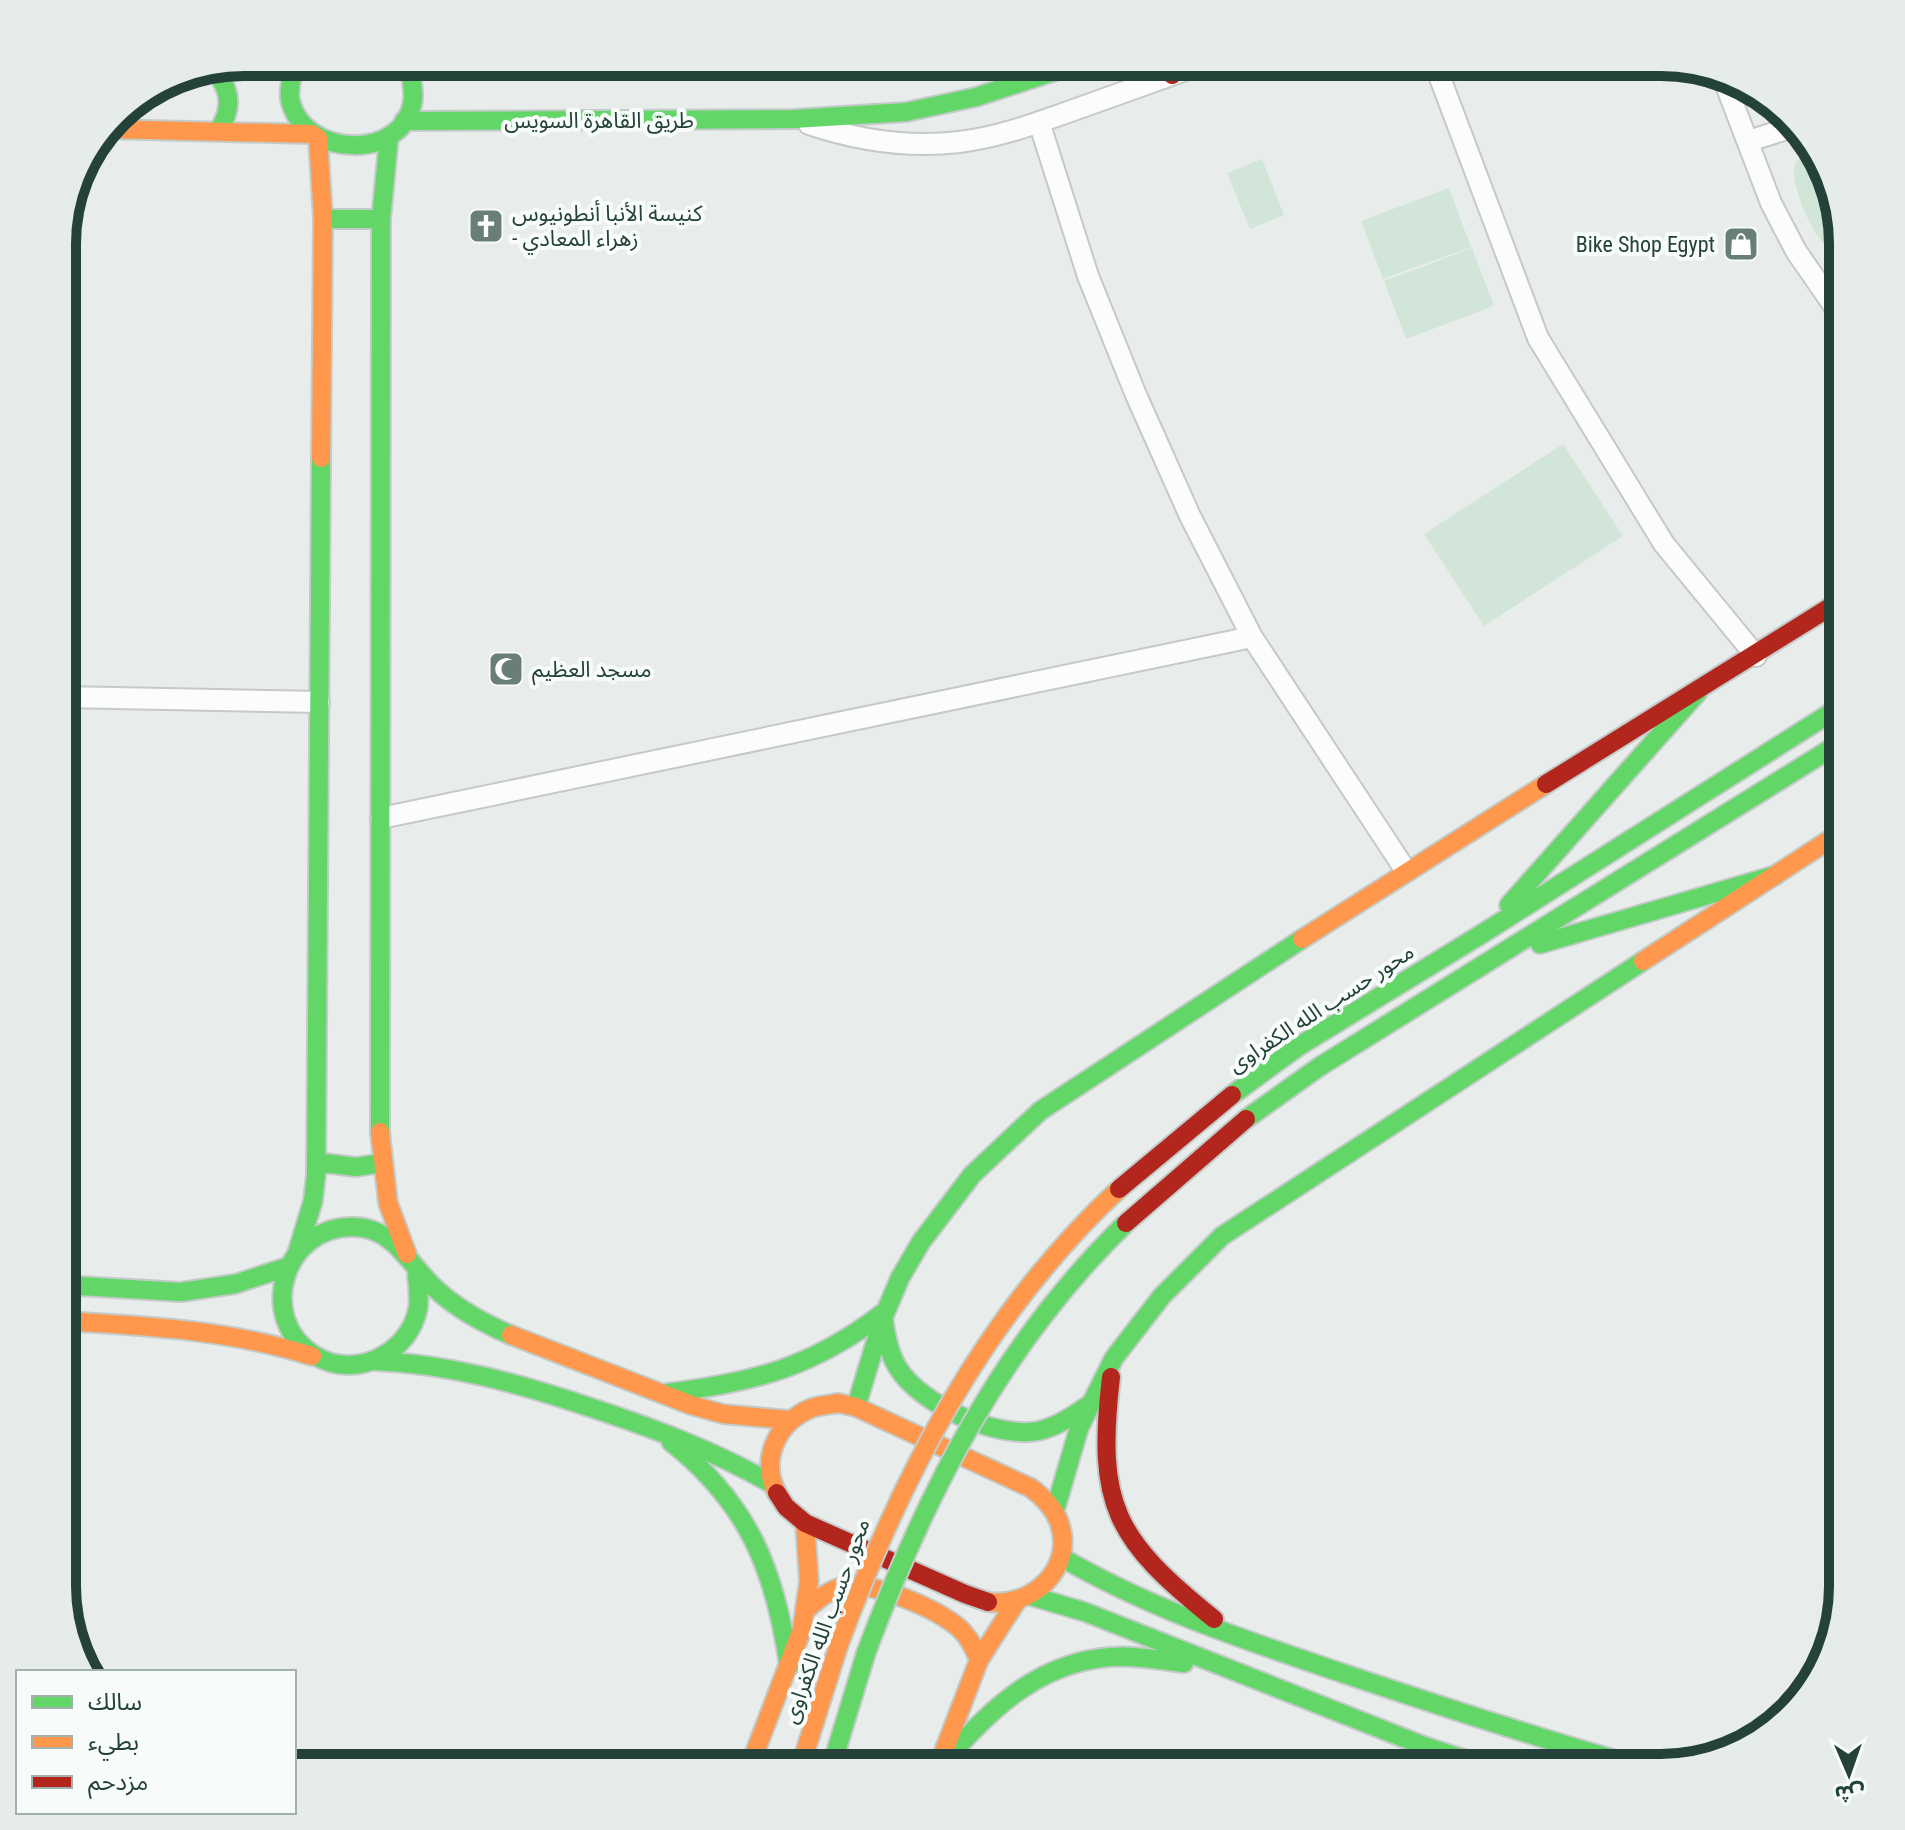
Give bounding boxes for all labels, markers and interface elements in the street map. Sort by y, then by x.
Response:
street label: طريق القاهرة السويس [504,108,694,134]
place label: كنيسة الأنبا أنطونيوس - زهراء المعادي [512,200,703,255]
church icon: كنيسة الأنبا أنطونيوس - زهراء المعادي [467,207,505,245]
shop icon: Bike Shop Egypt [1722,225,1760,263]
place label: Bike Shop Egypt [1576,232,1715,257]
mosque icon: مسجد العظيم [487,650,525,688]
place label: مسجد العظيم [532,657,652,686]
street label: محور حسب الله الكفراوى [1224,939,1419,1078]
street label: محور حسب الله الكفراوى [777,1515,876,1727]
legend [16,1670,296,1814]
text: سالك [88,1688,142,1716]
text: بطيء [88,1728,139,1761]
north arrow [1809,1734,1889,1814]
text: مزدحم [88,1768,148,1799]
text: ش [1834,1780,1865,1807]

